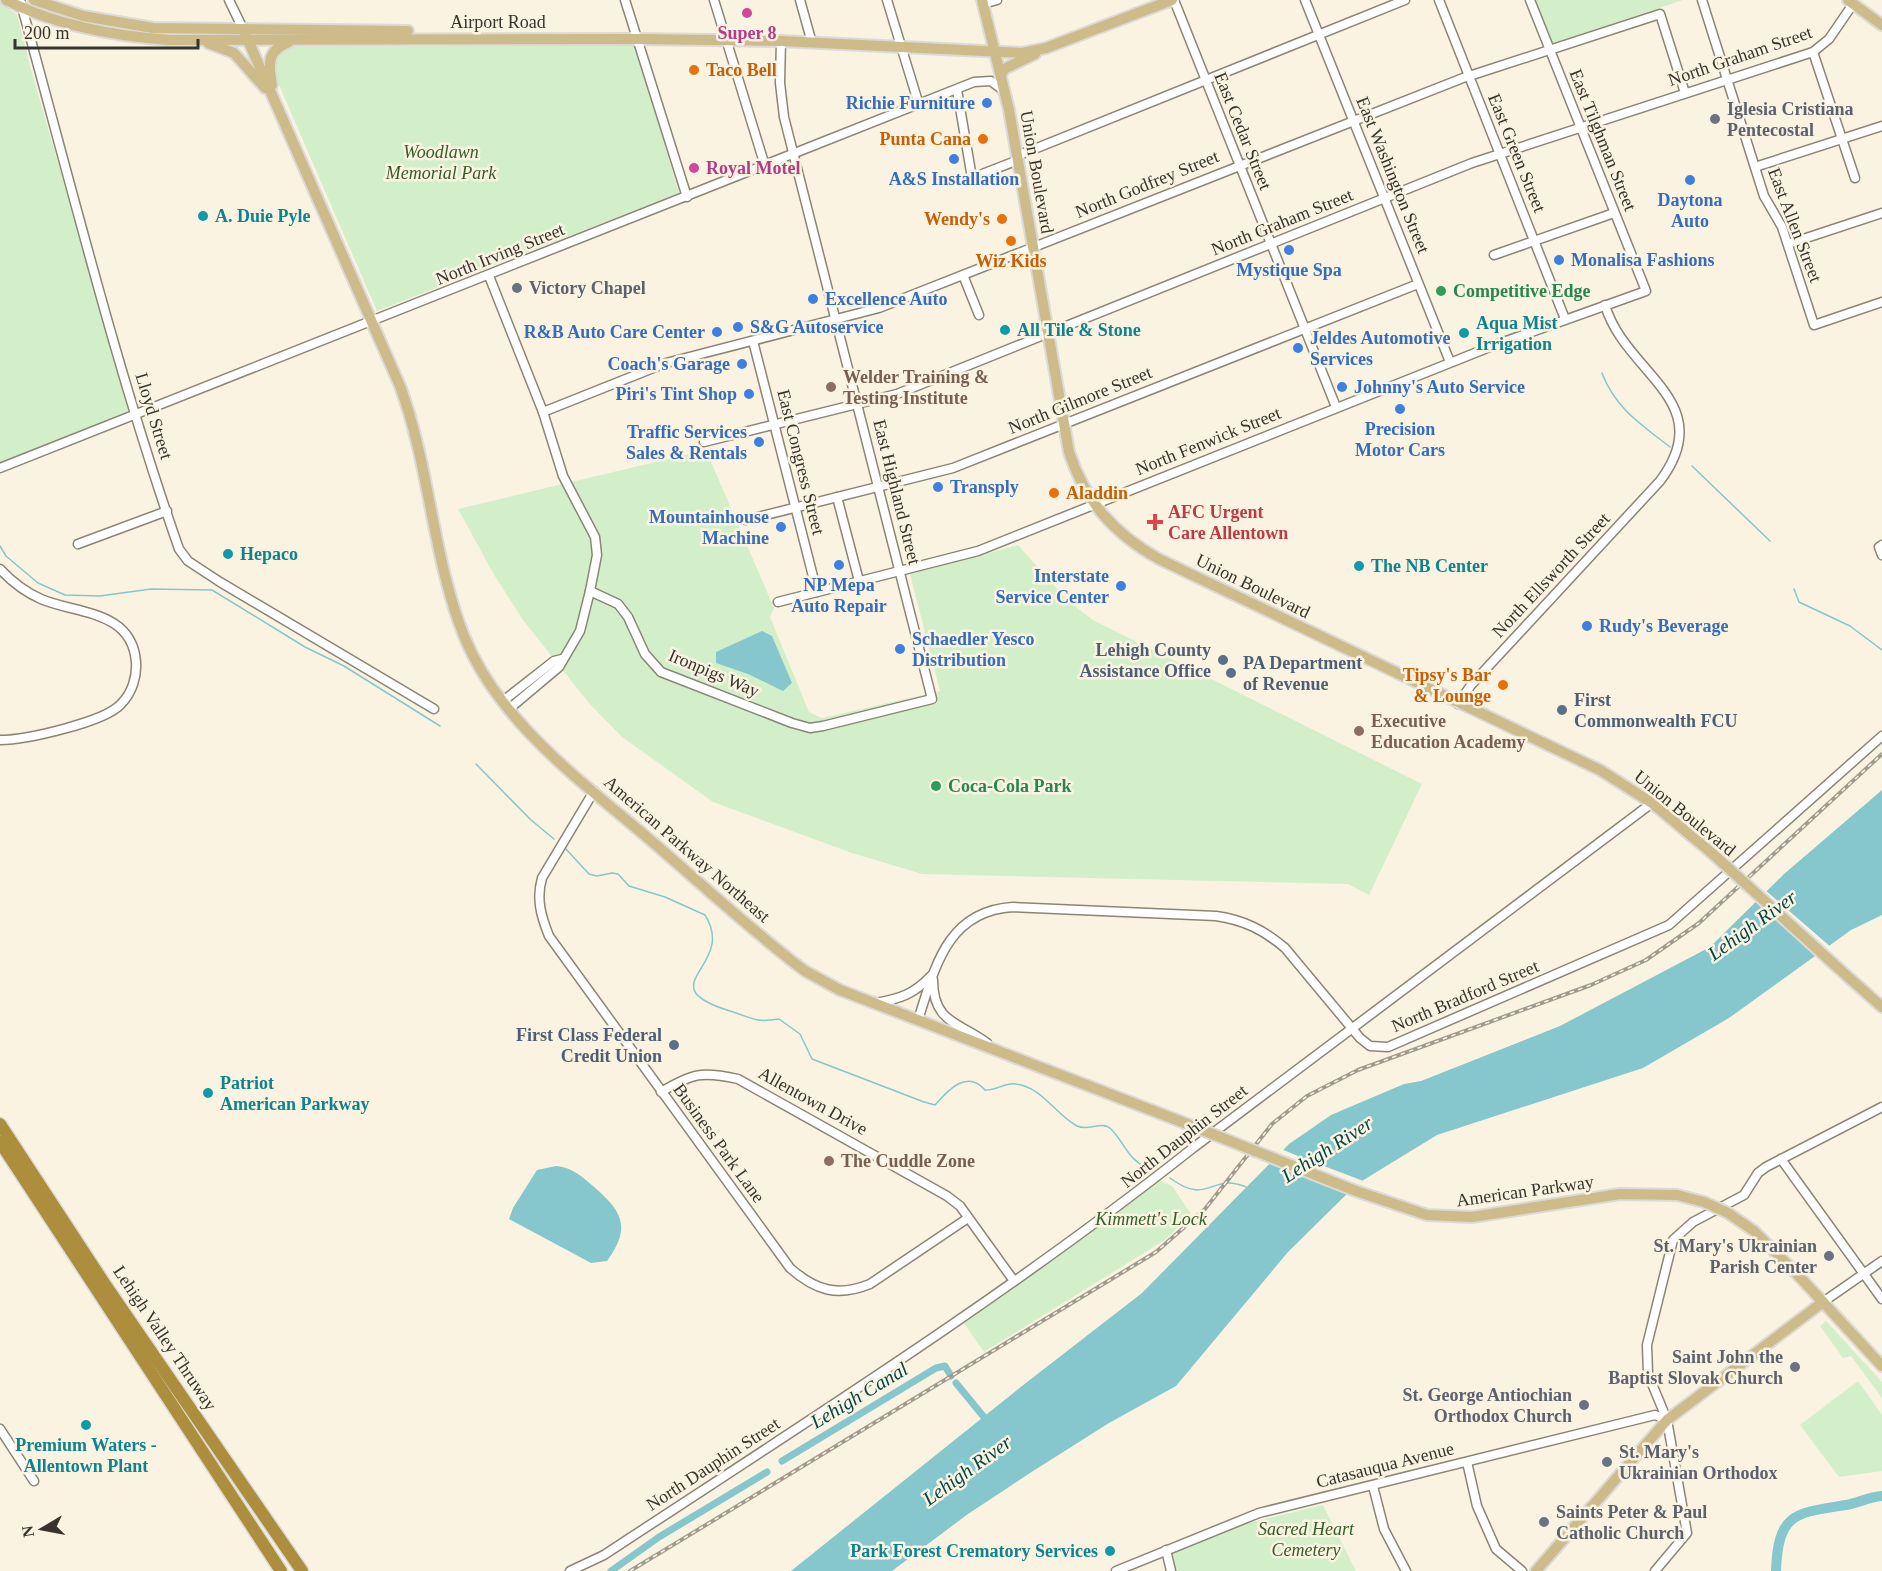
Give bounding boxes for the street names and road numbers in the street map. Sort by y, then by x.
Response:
street label: Airport Road [450,12,546,32]
street label: North Graham Street [1665,22,1815,90]
street label: East Tilghman Street [1565,66,1641,214]
street label: East Cedar Street [1210,69,1276,193]
street label: East Green Street [1484,91,1550,215]
street label: East Washington Street [1352,94,1434,256]
street label: Union Boulevard [1016,109,1058,235]
street label: North Godfrey Street [1072,146,1222,222]
street label: East Allen Street [1764,165,1826,285]
street label: North Graham Street [1208,184,1356,260]
street label: North Irving Street [433,219,567,289]
street label: North Gilmore Street [1005,362,1155,438]
street label: Lloyd Street [131,370,177,462]
street label: East Congress Street [773,387,829,537]
street label: North Fenwick Street [1132,403,1284,479]
street label: East Highland Street [869,417,925,567]
street label: North Ellsworth Street [1488,509,1614,641]
street label: Union Boulevard [1193,550,1313,622]
street label: Ironpigs Way [666,645,762,701]
street label: Union Boulevard [1630,766,1740,860]
street label: American Parkway Northeast [600,772,774,926]
street label: North Bradford Street [1388,956,1542,1036]
street label: Allentown Drive [755,1063,871,1139]
street label: Business Park Lane [669,1080,769,1206]
street label: North Dauphin Street [1117,1080,1251,1192]
street label: American Parkway [1455,1171,1595,1211]
street label: Lehigh Valley Thruway [109,1262,221,1414]
street label: North Dauphin Street [643,1413,783,1515]
street label: Catasauqua Avenue [1314,1438,1456,1492]

